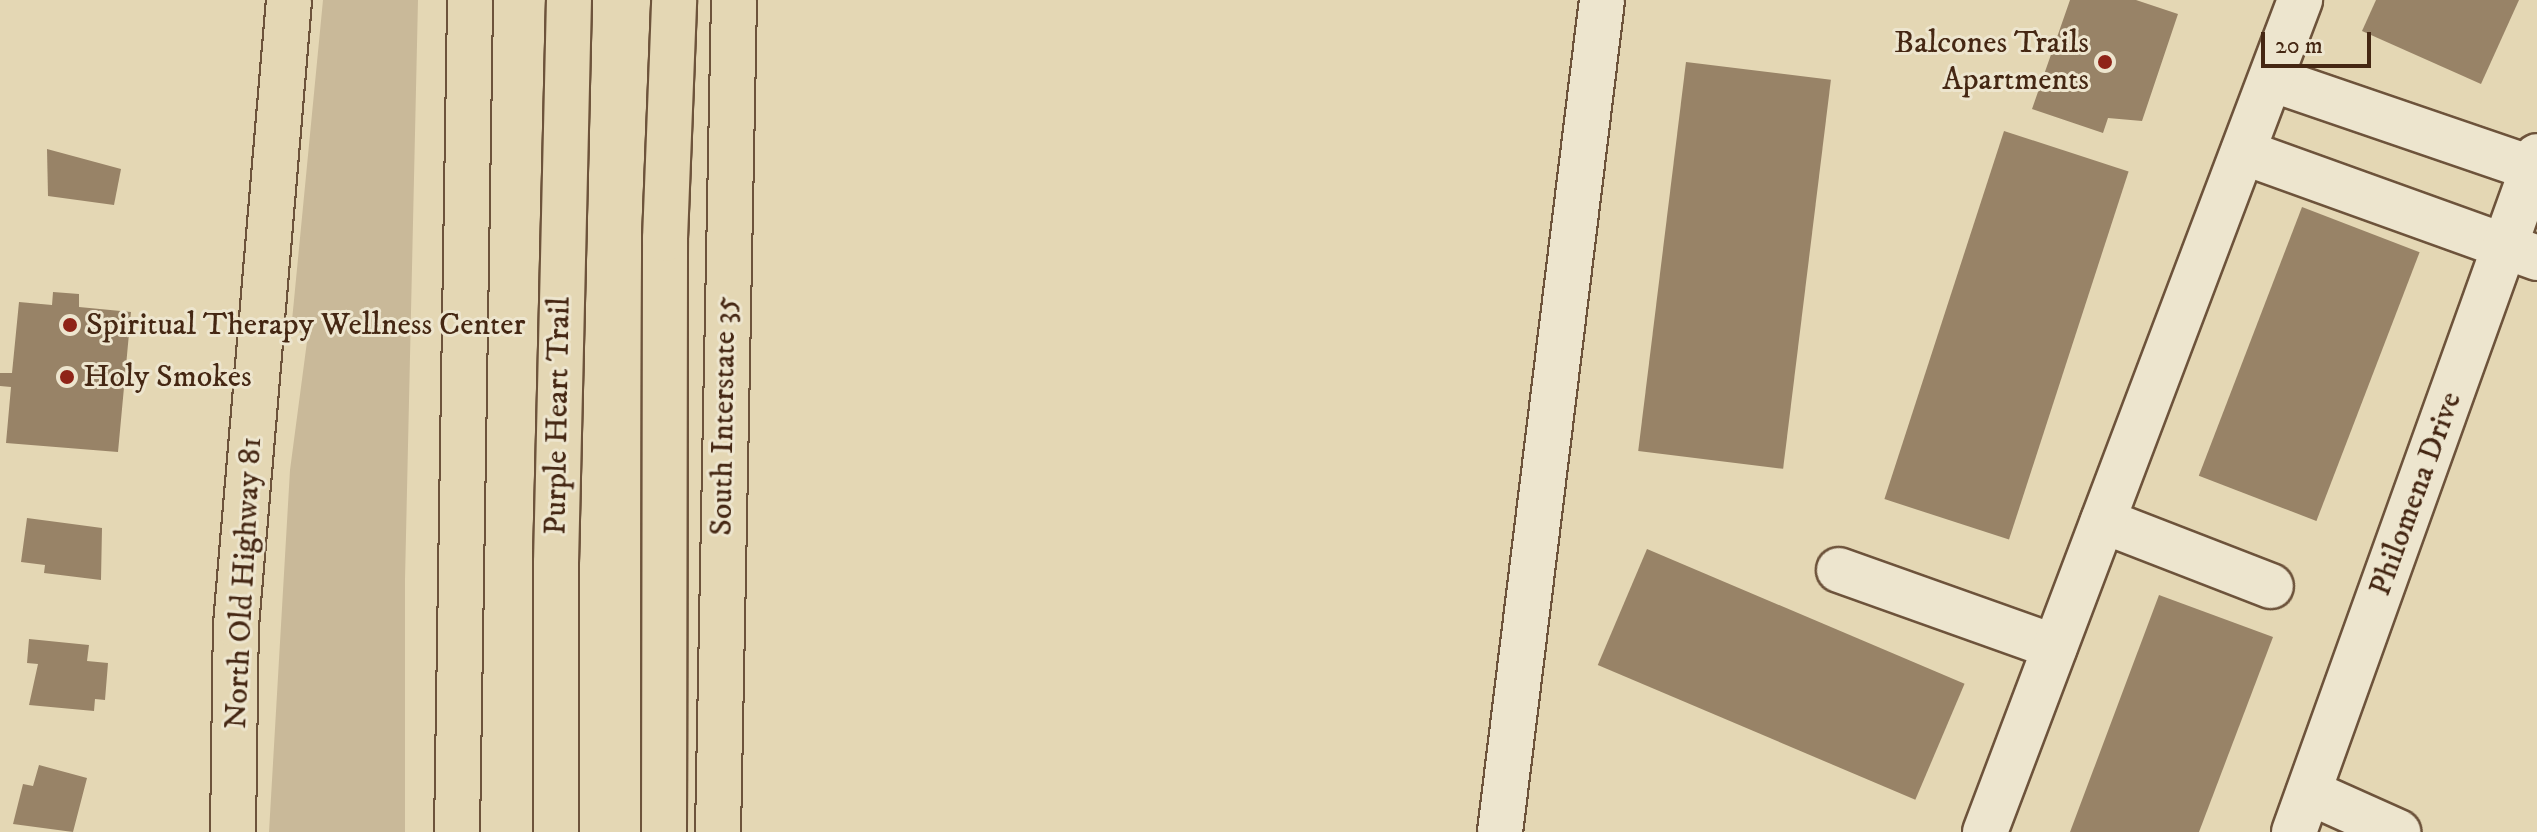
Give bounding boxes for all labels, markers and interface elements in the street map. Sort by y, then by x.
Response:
scale bar [2265,16,2375,66]
place label: Balcones Trails Apartments [1894,25,2089,100]
text: 20 m [2275,31,2323,61]
marker: Balcones Trails Apartments [2096,53,2114,71]
street label: South Interstate 35 [703,296,745,536]
street label: Purple Heart Trail [537,297,579,535]
place label: Spiritual Therapy Wellness Center [86,306,526,344]
marker: Spiritual Therapy Wellness Center [61,316,79,334]
place label: Holy Smokes [83,358,252,396]
marker: Holy Smokes [58,368,76,386]
street label: Philomena Drive [2361,387,2471,601]
street label: North Old Highway 81 [217,436,271,730]

